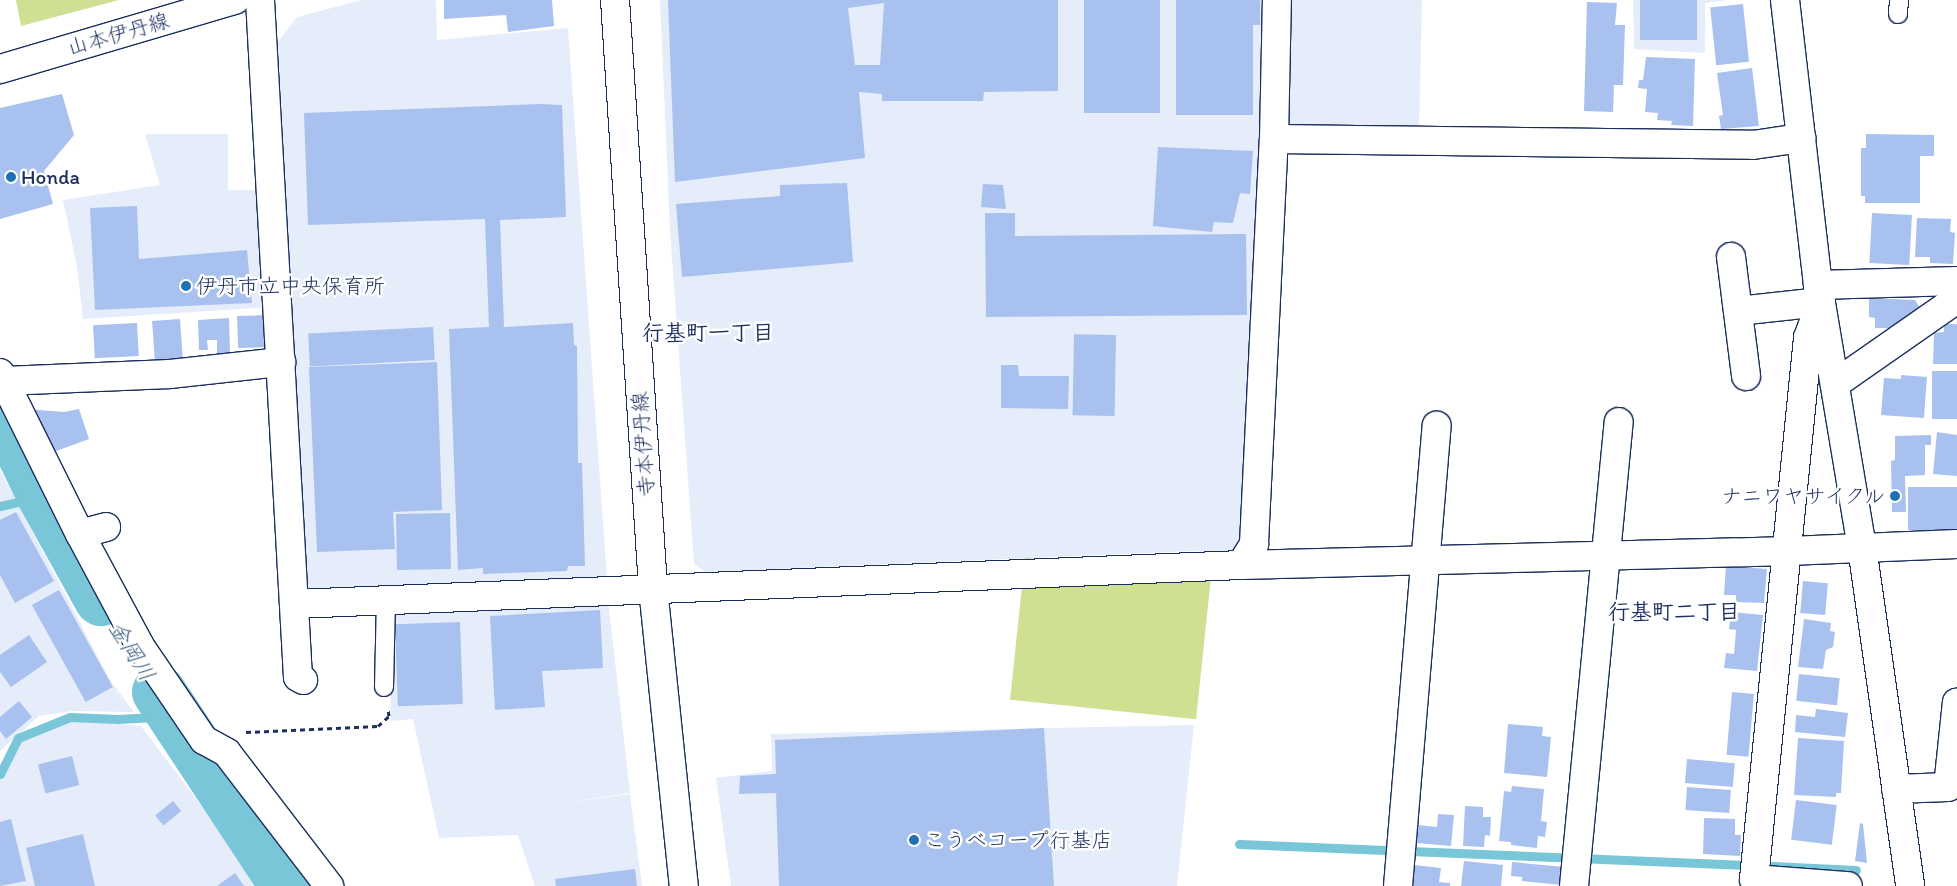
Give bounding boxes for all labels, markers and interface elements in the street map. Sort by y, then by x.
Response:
street label: 山本伊丹線 [64,7,172,61]
place label: Honda [21,164,80,190]
marker: Honda [5,171,17,183]
place label: 伊丹市立中央保育所 [196,273,385,299]
marker: 伊丹市立中央保育所 [180,280,192,292]
district label: 行基町一丁目 [642,320,774,346]
street label: 寺本伊丹線 [627,391,659,497]
place label: ナニワヤサイクル [1717,483,1885,509]
marker: ナニワヤサイクル [1889,490,1901,502]
district label: 行基町二丁目 [1608,599,1740,625]
water label: 金岡川 [103,616,161,686]
place label: こうべコープ行基店 [924,827,1113,853]
marker: こうべコープ行基店 [908,834,920,846]

